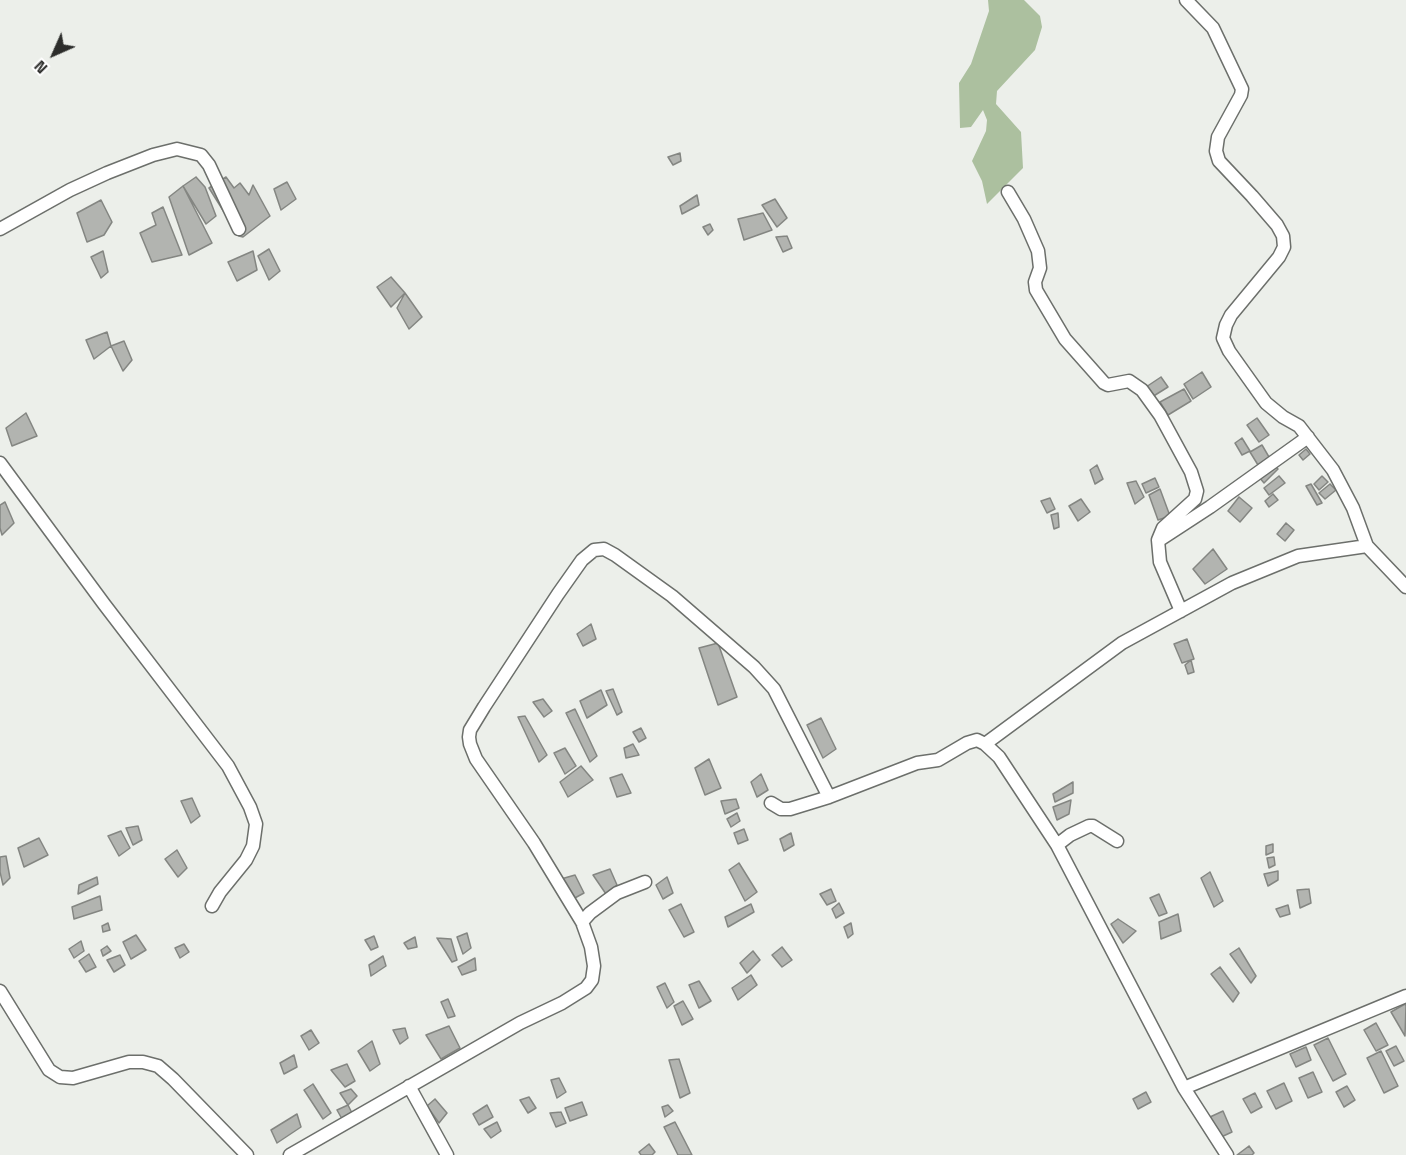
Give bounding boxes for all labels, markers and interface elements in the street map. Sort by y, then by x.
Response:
north arrow [24,24,84,84]
text: N [30,56,52,78]

